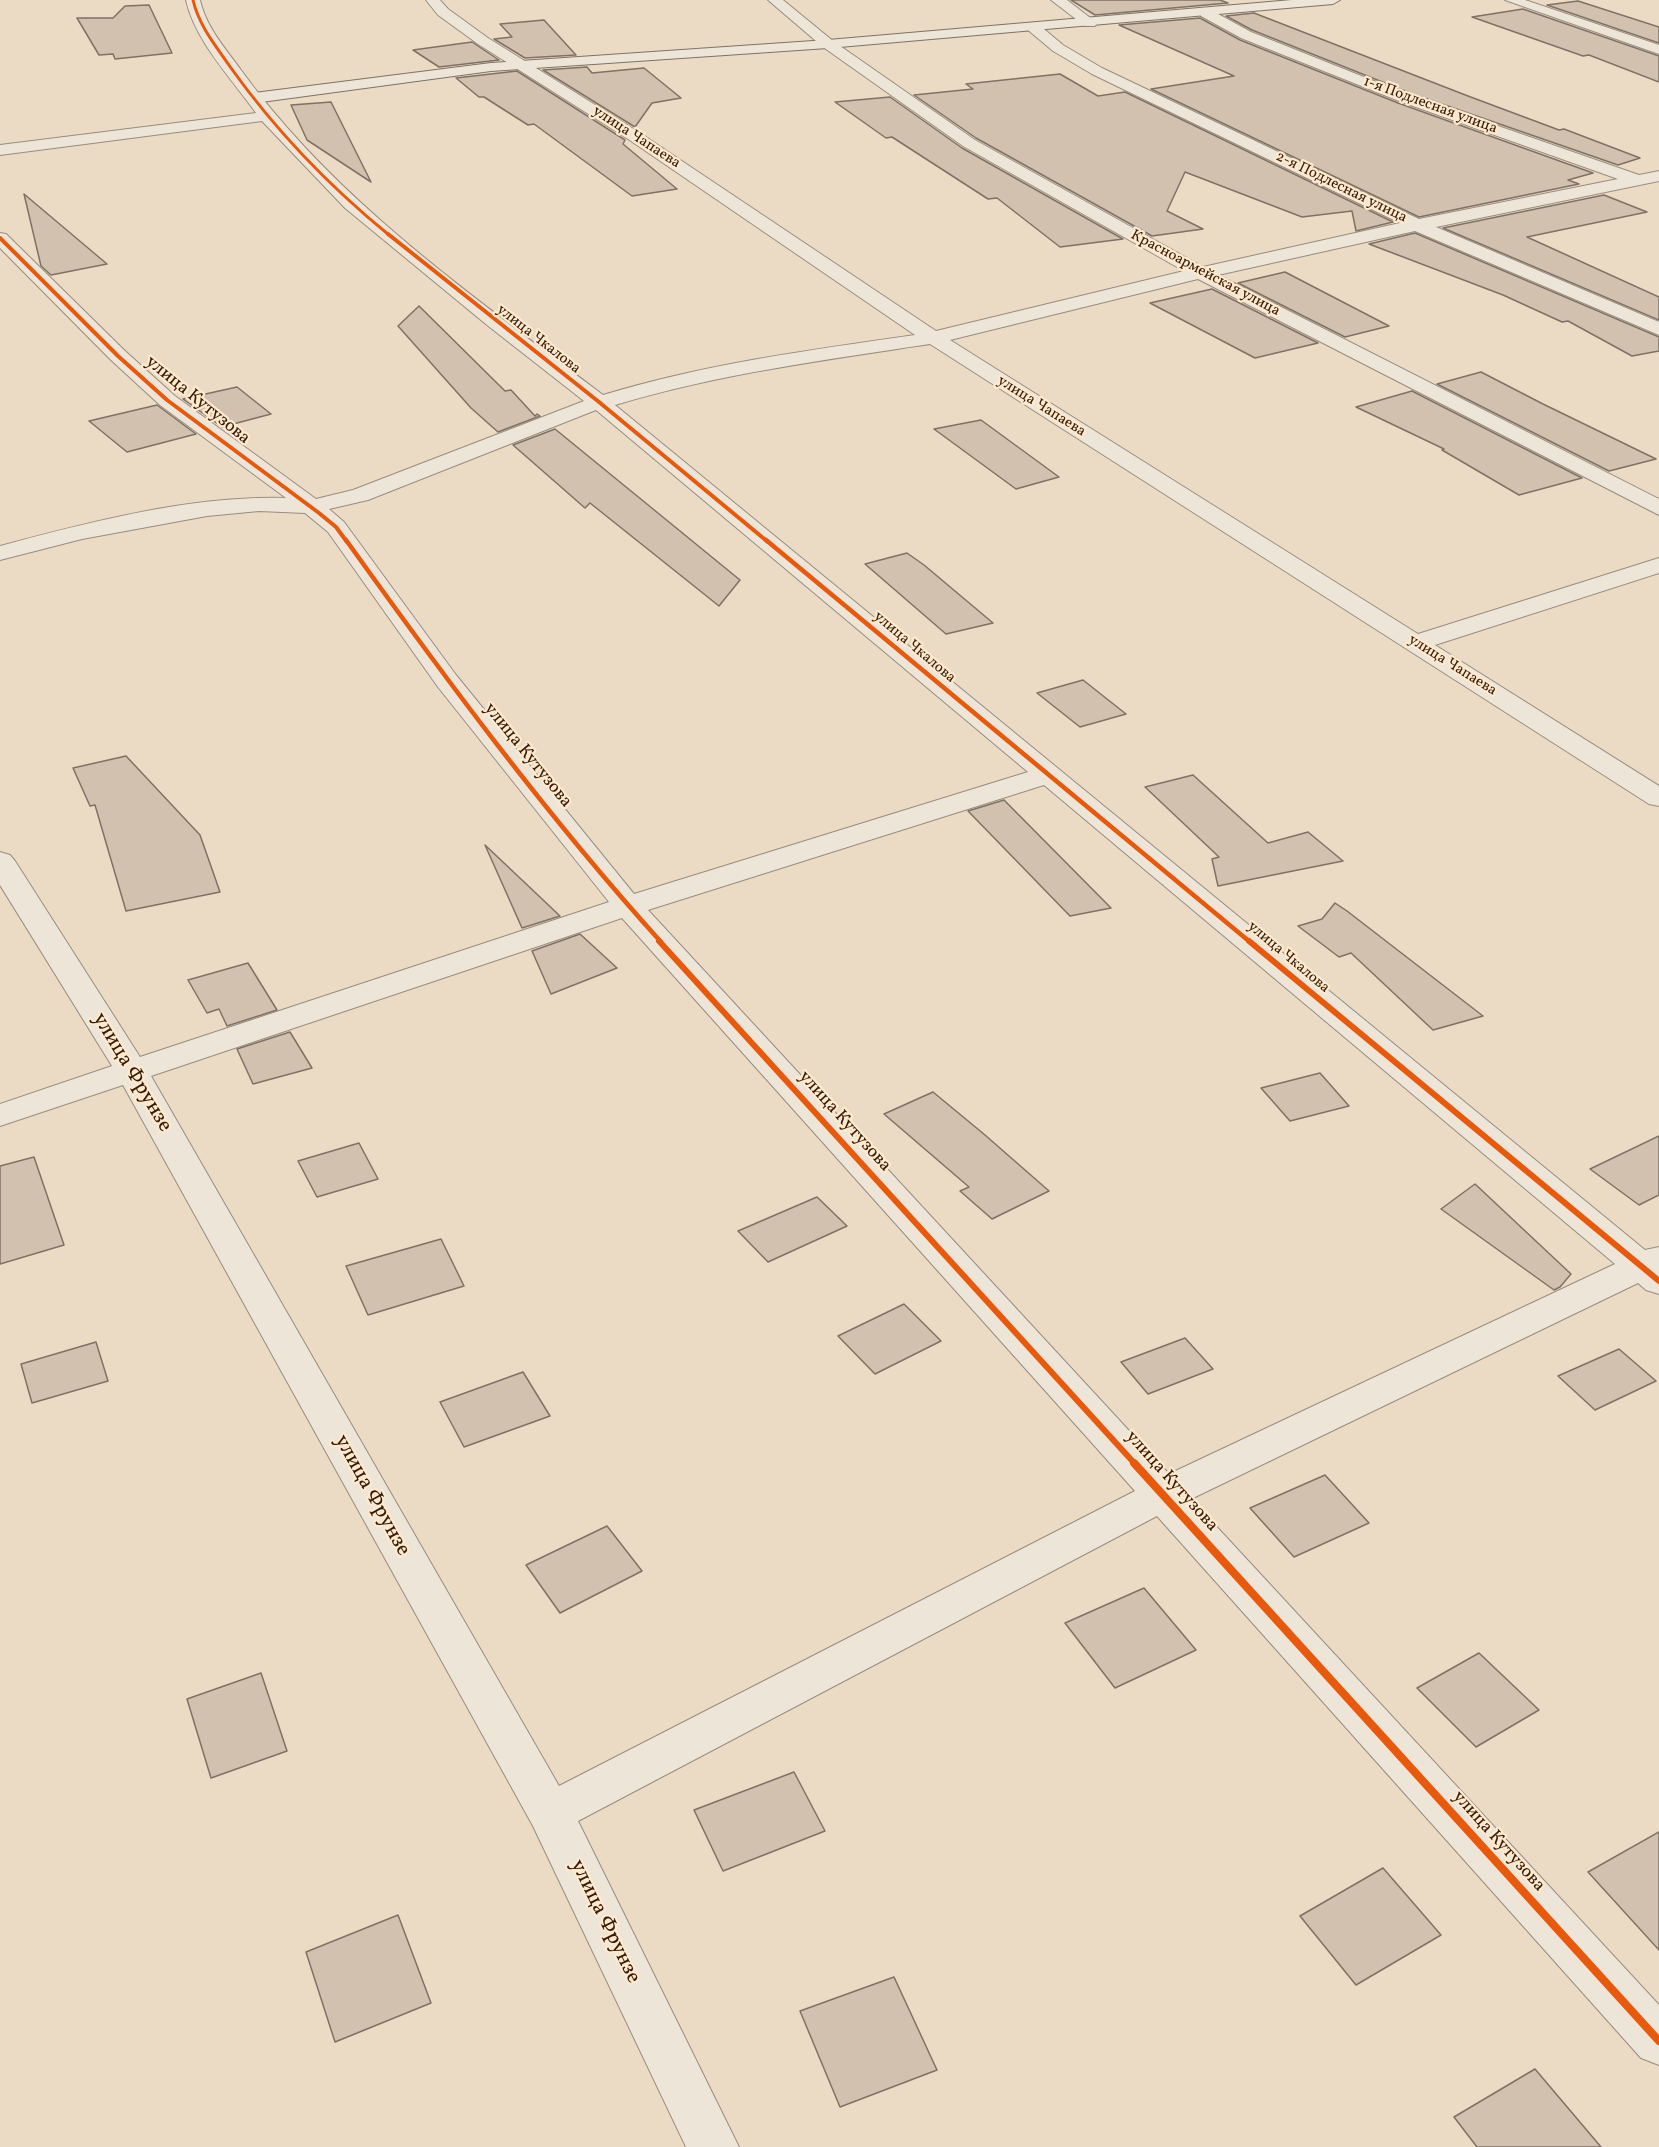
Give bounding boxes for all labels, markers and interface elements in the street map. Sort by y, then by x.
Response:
street label: 1-я Подлесная улица [1361,73,1499,139]
street label: улица Чапаева [589,103,683,173]
street label: 2-я Подлесная улица [1272,148,1410,228]
street label: Красноармейская улица [1127,227,1283,321]
street label: улица Чкалова [492,302,584,378]
street label: улица Кутузова [140,352,254,450]
street label: улица Чапаева [993,373,1089,441]
street label: улица Чкалова [869,608,959,688]
street label: улица Чапаева [1404,632,1500,700]
street label: улица Кутузова [478,699,576,813]
street label: улица Чкалова [1243,918,1333,998]
street label: улица Фрунзе [86,1009,176,1137]
street label: улица Кутузова [793,1067,895,1177]
street label: улица Кутузова [1120,1427,1222,1537]
street label: улица Фрунзе [327,1431,415,1561]
street label: улица Кутузова [1447,1787,1549,1897]
street label: улица Фрунзе [563,1856,645,1988]

